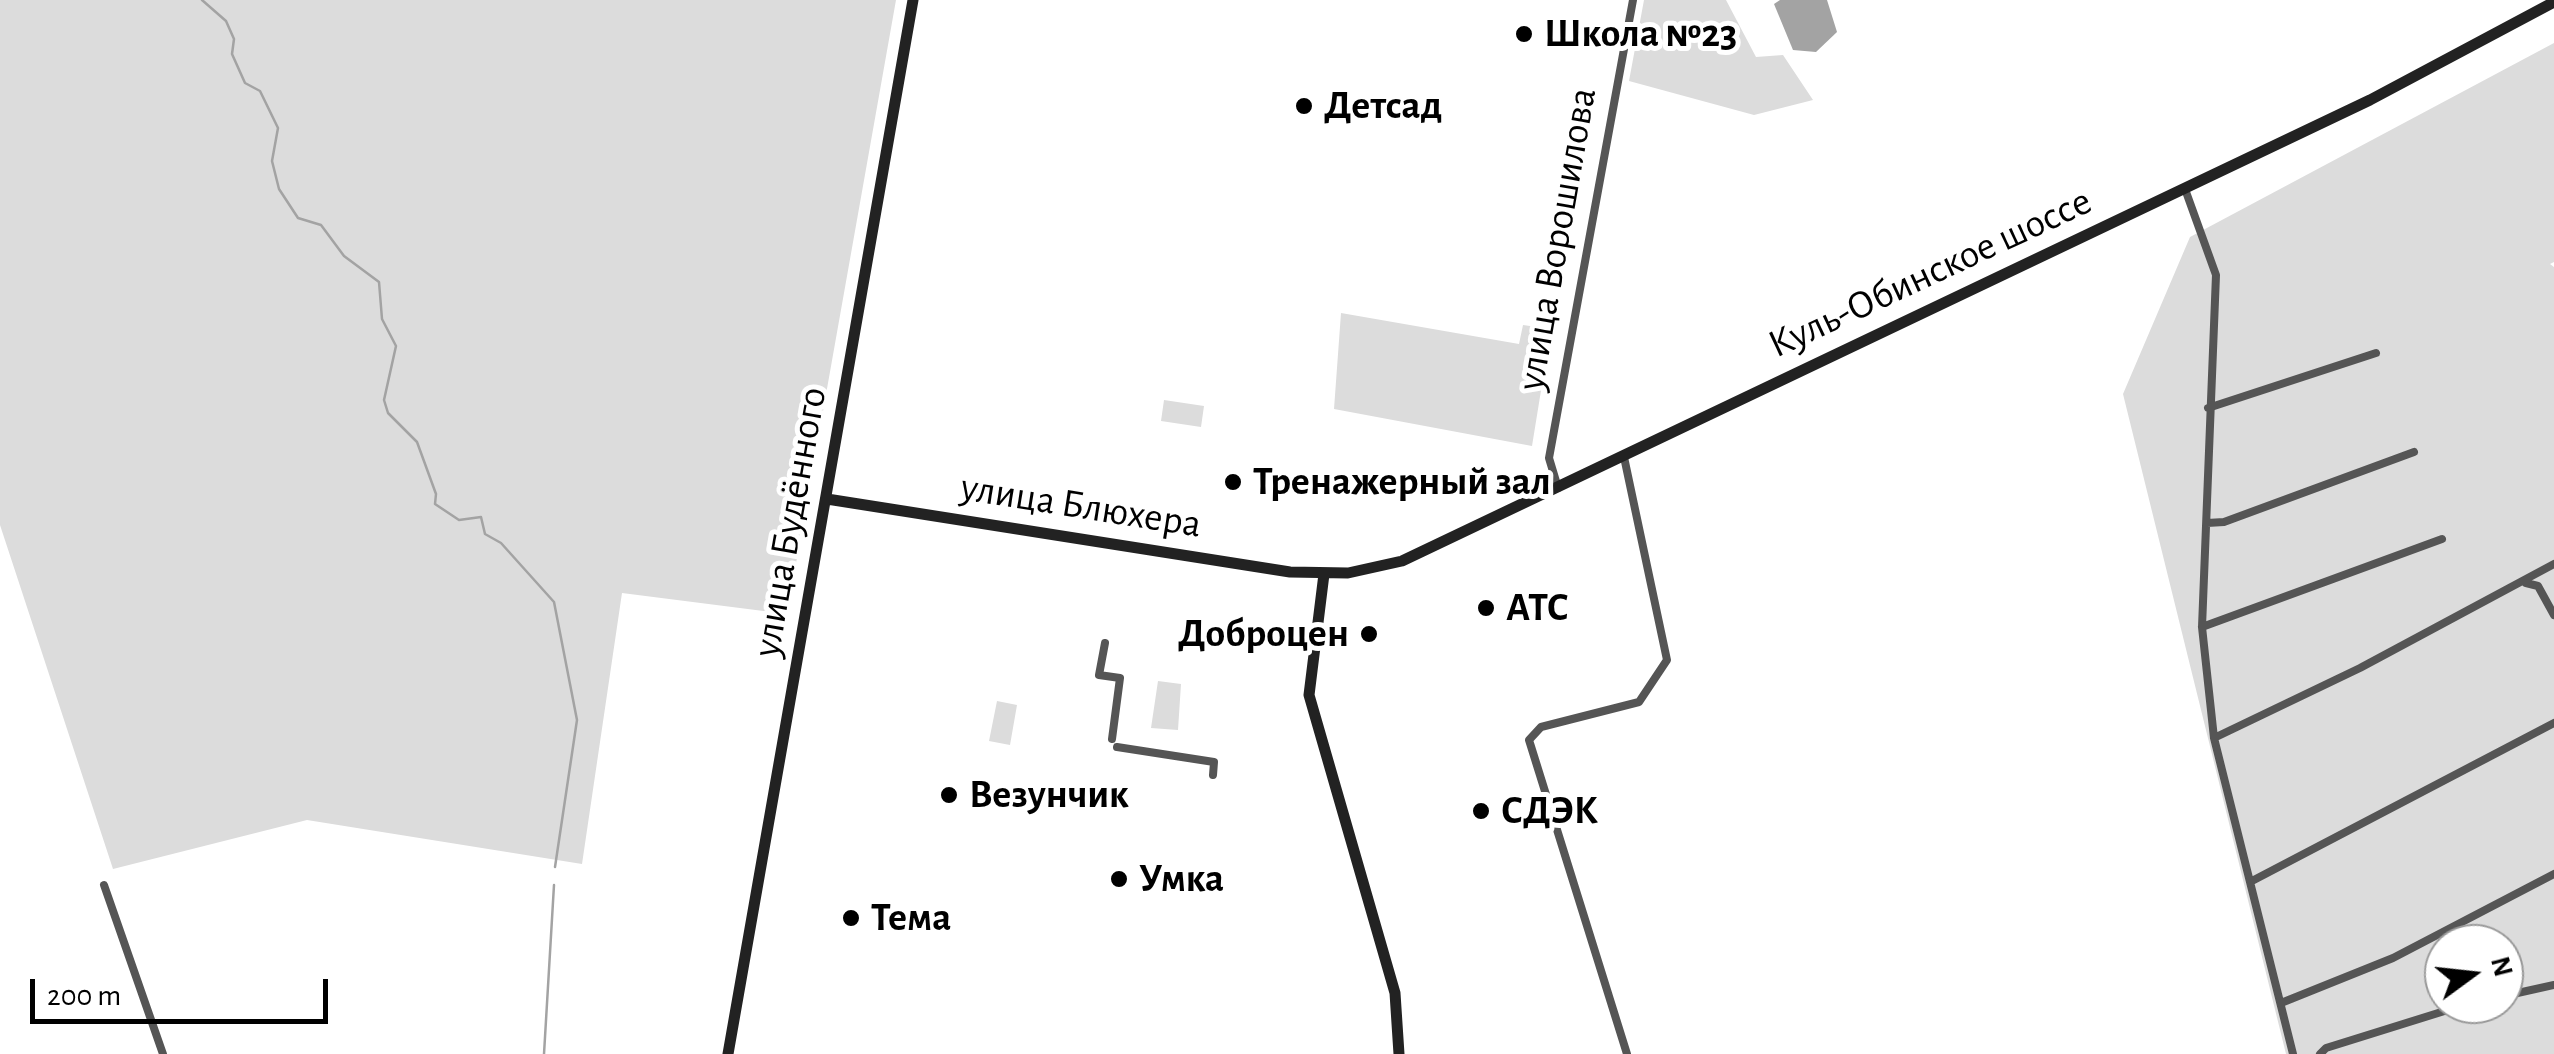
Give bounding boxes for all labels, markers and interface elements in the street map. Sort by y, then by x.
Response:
place label: Школа №23 [1544,10,1737,58]
marker: Школа №23 [1513,23,1535,45]
place label: Детсад [1324,82,1442,130]
street label: улица Ворошилова [1507,84,1607,394]
marker: Детсад [1293,95,1315,117]
street label: Куль-Обинское шоссе [1761,177,2099,369]
street label: улица Будённого [743,383,837,661]
place label: Тренажерный зал [1253,458,1551,506]
street label: улица Блюхера [957,463,1205,549]
marker: Тренажерный зал [1222,471,1244,493]
place label: АТС [1506,584,1569,632]
marker: АТС [1475,597,1497,619]
place label: Доброцен [1178,610,1349,658]
marker: Доброцен [1358,623,1380,645]
place label: Везунчик [969,771,1129,819]
marker: Везунчик [938,784,960,806]
place label: СДЭК [1501,787,1598,835]
marker: СДЭК [1470,800,1492,822]
place label: Умка [1139,855,1224,903]
marker: Умка [1108,868,1130,890]
place label: Тема [871,894,951,942]
marker: Тема [840,907,862,929]
north arrow [2424,924,2524,1024]
text: N [2485,954,2517,980]
scale bar [35,959,332,1021]
text: 200 m [47,981,121,1011]

